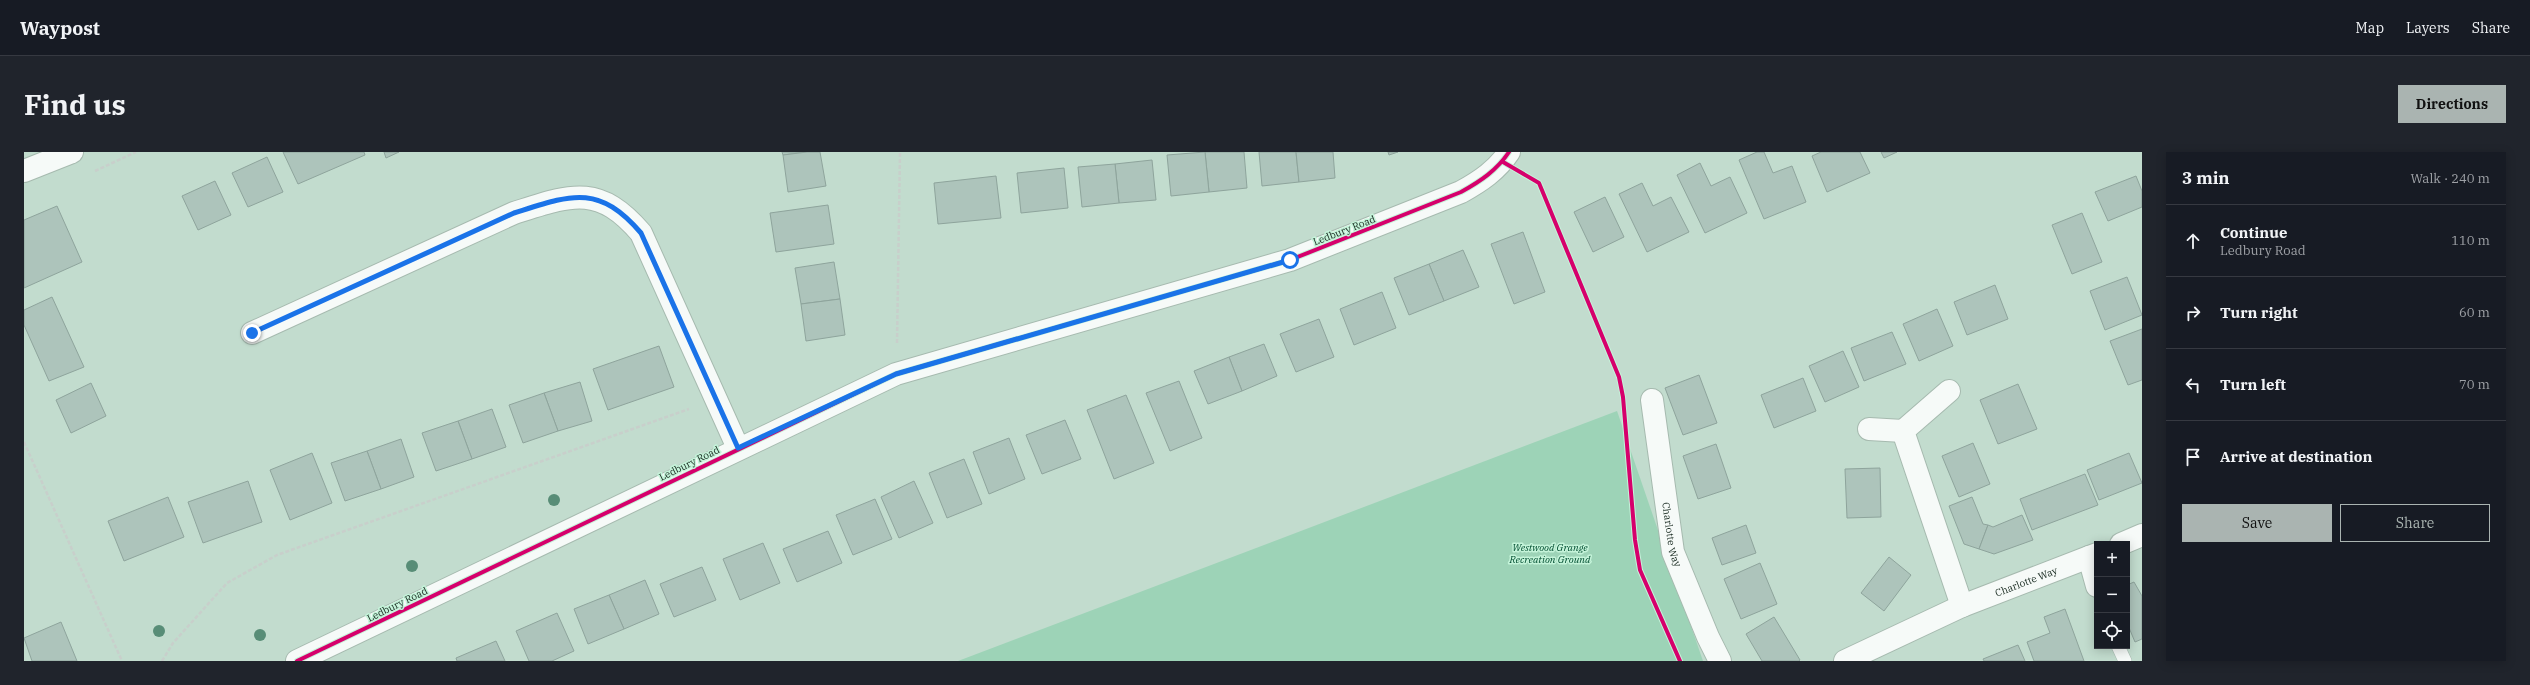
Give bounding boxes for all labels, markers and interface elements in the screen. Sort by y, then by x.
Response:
text: Waypost [20,16,100,40]
text: Map [2356,19,2384,37]
text: Layers [2406,19,2450,37]
text: Share [2472,19,2510,37]
button: Directions [2398,85,2506,123]
text: Find us [24,86,126,123]
text: 3 min [2182,167,2230,189]
text: Walk · 240 m [2411,170,2490,187]
street label: Ledbury Road [1311,213,1377,248]
text: Continue [2220,223,2287,242]
icon: ahead [2182,230,2204,252]
text: 110 m [2451,232,2490,249]
text: Ledbury Road [2220,242,2306,259]
route start [1281,251,1299,269]
icon: right [2182,302,2204,324]
text: Turn right [2220,303,2298,322]
text: 60 m [2459,304,2490,321]
route end [243,324,261,342]
icon: left [2182,374,2204,396]
text: Turn left [2220,375,2286,394]
text: 70 m [2459,376,2490,393]
street label: Ledbury Road [657,443,722,484]
icon: arrive [2182,446,2204,468]
text: Arrive at destination [2220,447,2372,466]
street label: Charlotte Way [1659,501,1685,570]
button: Save [2182,504,2332,542]
button: Share [2340,504,2490,542]
park label: Westwood Grange Recreation Ground [1509,541,1591,566]
map controls [2094,541,2130,649]
button: + [2094,541,2130,577]
street label: Charlotte Way [1993,564,2060,600]
button: − [2094,577,2130,613]
street label: Ledbury Road [365,584,430,625]
button: locate [2094,613,2130,649]

